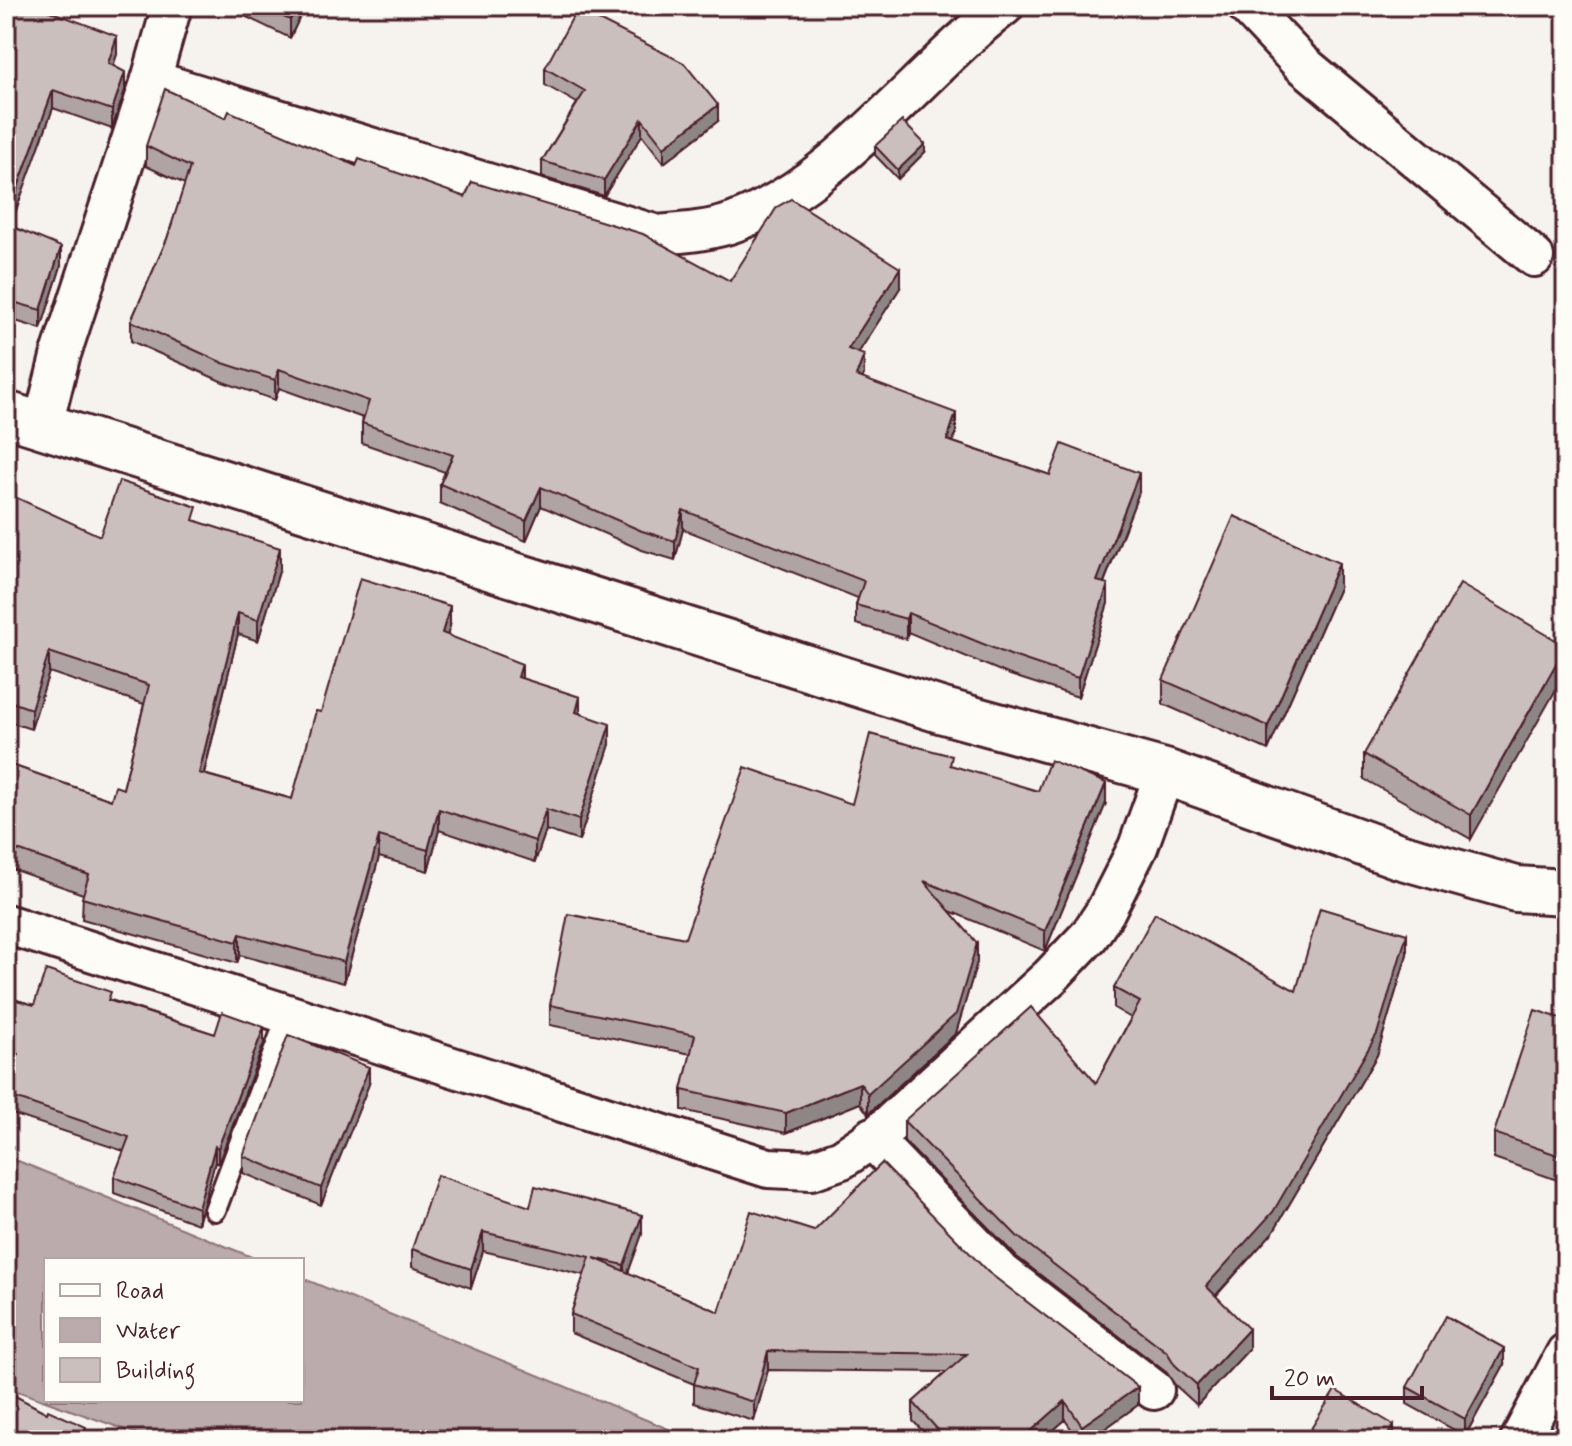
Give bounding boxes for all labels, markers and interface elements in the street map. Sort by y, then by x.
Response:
legend [44,1258,304,1402]
text: Road [116,1276,164,1307]
text: Water [116,1316,181,1347]
scale bar [1272,1350,1422,1400]
text: Building [116,1356,196,1390]
text: 20 m [1284,1364,1335,1395]

